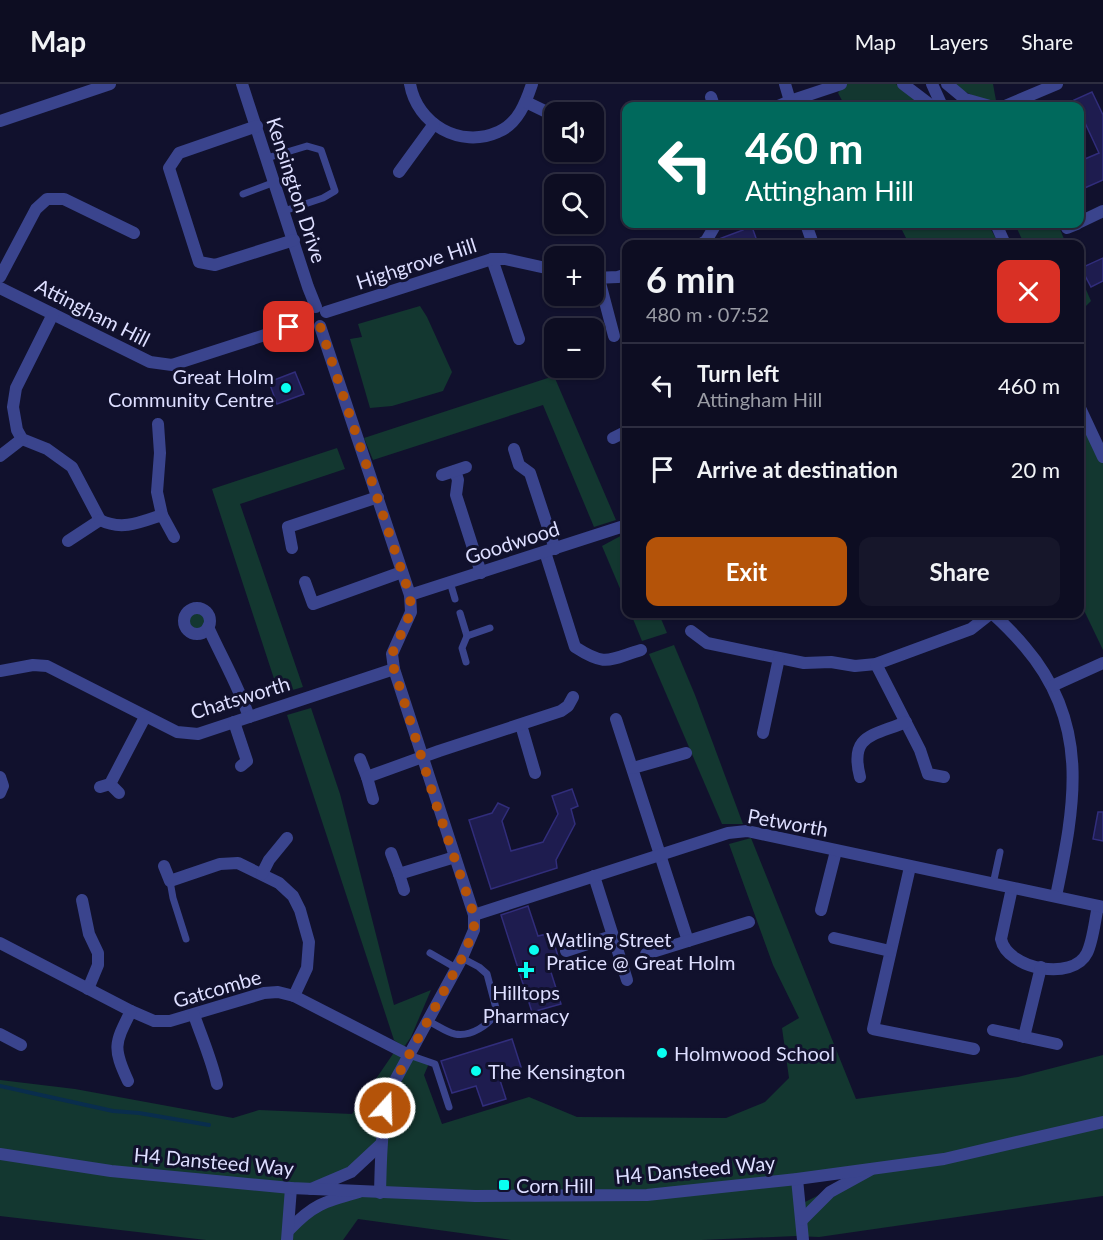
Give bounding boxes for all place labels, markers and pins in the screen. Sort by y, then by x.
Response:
pin [263,301,314,352]
place label: Great Holm Community Centre [108,364,274,411]
marker: Great Holm Community Centre [279,381,293,395]
place label: Watling Street Pratice @ Great Holm [546,927,735,974]
marker: Watling Street Pratice @ Great Holm [527,943,541,957]
marker: Hilltops Pharmacy [519,963,533,977]
place label: Hilltops Pharmacy [483,980,570,1027]
place label: Holmwood School [674,1041,835,1065]
marker: Holmwood School [655,1046,669,1060]
place label: The Kensington [488,1059,625,1083]
marker: The Kensington [469,1064,483,1078]
place label: Corn Hill [516,1173,593,1197]
marker: Corn Hill [497,1178,511,1192]

